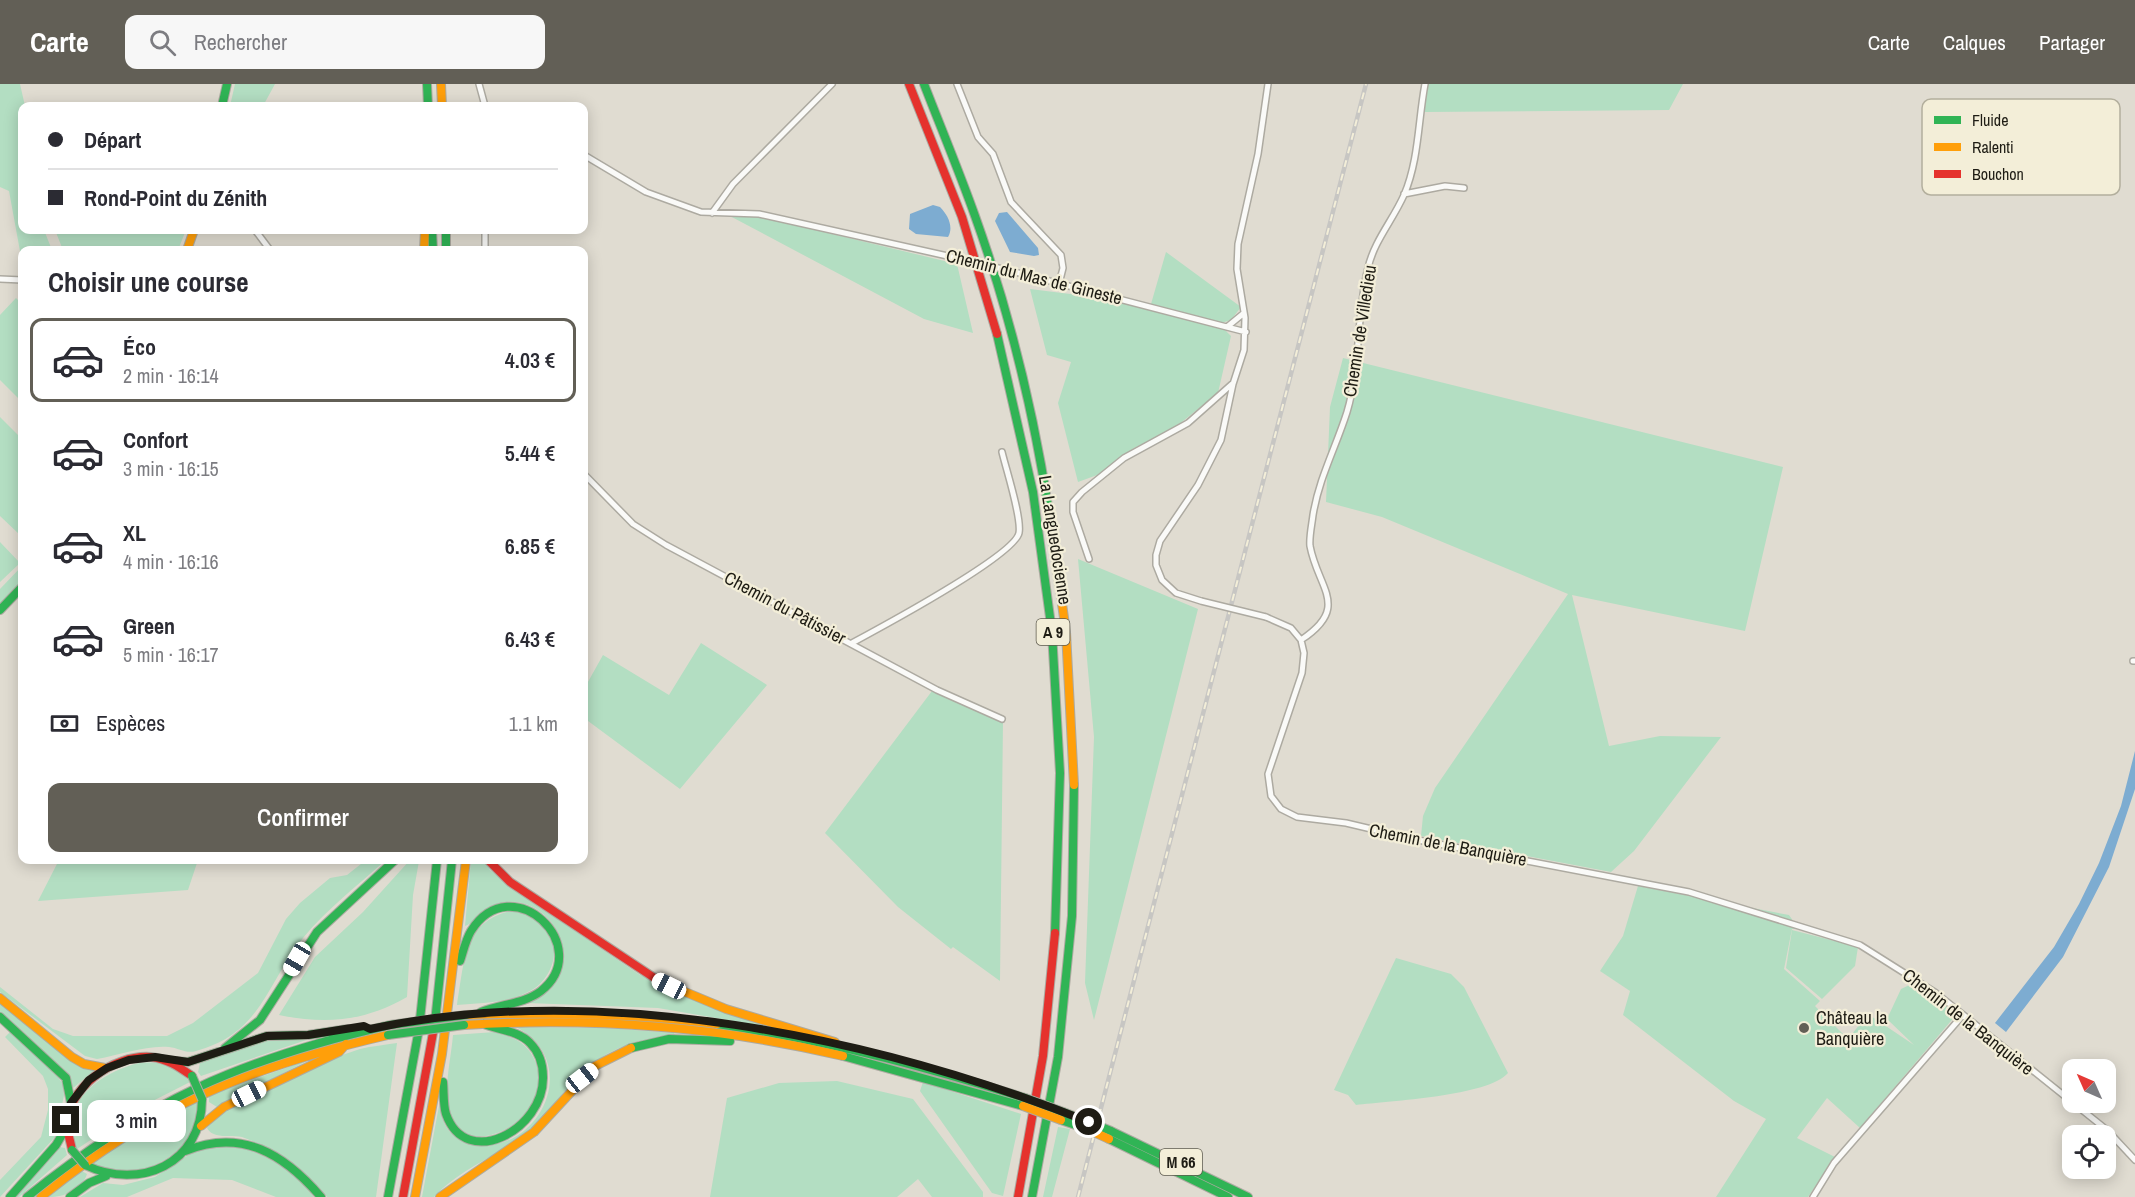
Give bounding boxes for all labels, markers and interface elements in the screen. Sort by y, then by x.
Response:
search box [125,15,545,69]
text: Carte [30,23,89,61]
icon: search [146,26,179,59]
text: Rechercher [194,27,287,57]
text: Carte [1868,28,1910,57]
text: Calques [1943,28,2006,57]
text: Partager [2039,28,2105,57]
legend [1922,99,2120,195]
text: Fluide [1972,109,2008,131]
text: Départ [84,125,141,155]
text: Ralenti [1972,136,2014,158]
text: Bouchon [1972,163,2024,185]
text: Rond-Point du Zénith [84,183,267,213]
street label: Chemin du Mas de Gineste [944,243,1125,310]
street label: Chemin de Villedieu [1337,263,1382,399]
text: Choisir une course [48,264,249,300]
text: Éco [123,332,156,362]
icon: car [51,333,105,387]
text: 4.03 € [505,345,555,375]
text: 2 min · 16:14 [123,362,219,389]
text: Confort [123,425,188,455]
icon: car [51,426,105,480]
text: 5.44 € [505,438,555,468]
text: 3 min · 16:15 [123,455,219,482]
street label: La Languedocienne [1033,474,1078,606]
text: XL [123,518,146,548]
icon: car [51,519,105,573]
text: 6.85 € [505,531,555,561]
text: 4 min · 16:16 [123,548,219,575]
street label: Chemin du Pâtissier [720,565,851,650]
text: Green [123,611,175,641]
icon: car [51,612,105,666]
road number: A 9 [1036,619,1070,645]
text: 6.43 € [505,624,555,654]
text: 5 min · 16:17 [123,641,219,668]
icon: cash [48,707,81,740]
text: Espèces [96,708,165,738]
text: 1.1 km [509,710,558,737]
button: Confirmer [48,783,558,852]
street label: Chemin de la Banquière [1367,817,1529,872]
car [280,939,314,979]
street label: Chemin de la Banquière [1898,962,2039,1081]
car [649,970,689,1002]
place label: Château la Banquière [1816,1005,1887,1051]
marker: Château la Banquière [1797,1021,1811,1035]
north arrow [2062,1059,2116,1113]
map controls [2062,1059,2116,1179]
car [562,1060,602,1096]
car [229,1078,269,1110]
callout: 3 min [87,1099,186,1141]
route end [52,1106,79,1133]
text: 3 min [115,1107,158,1134]
route start [1075,1108,1102,1135]
button: locate [2062,1125,2116,1179]
road number: M 66 [1160,1149,1202,1175]

